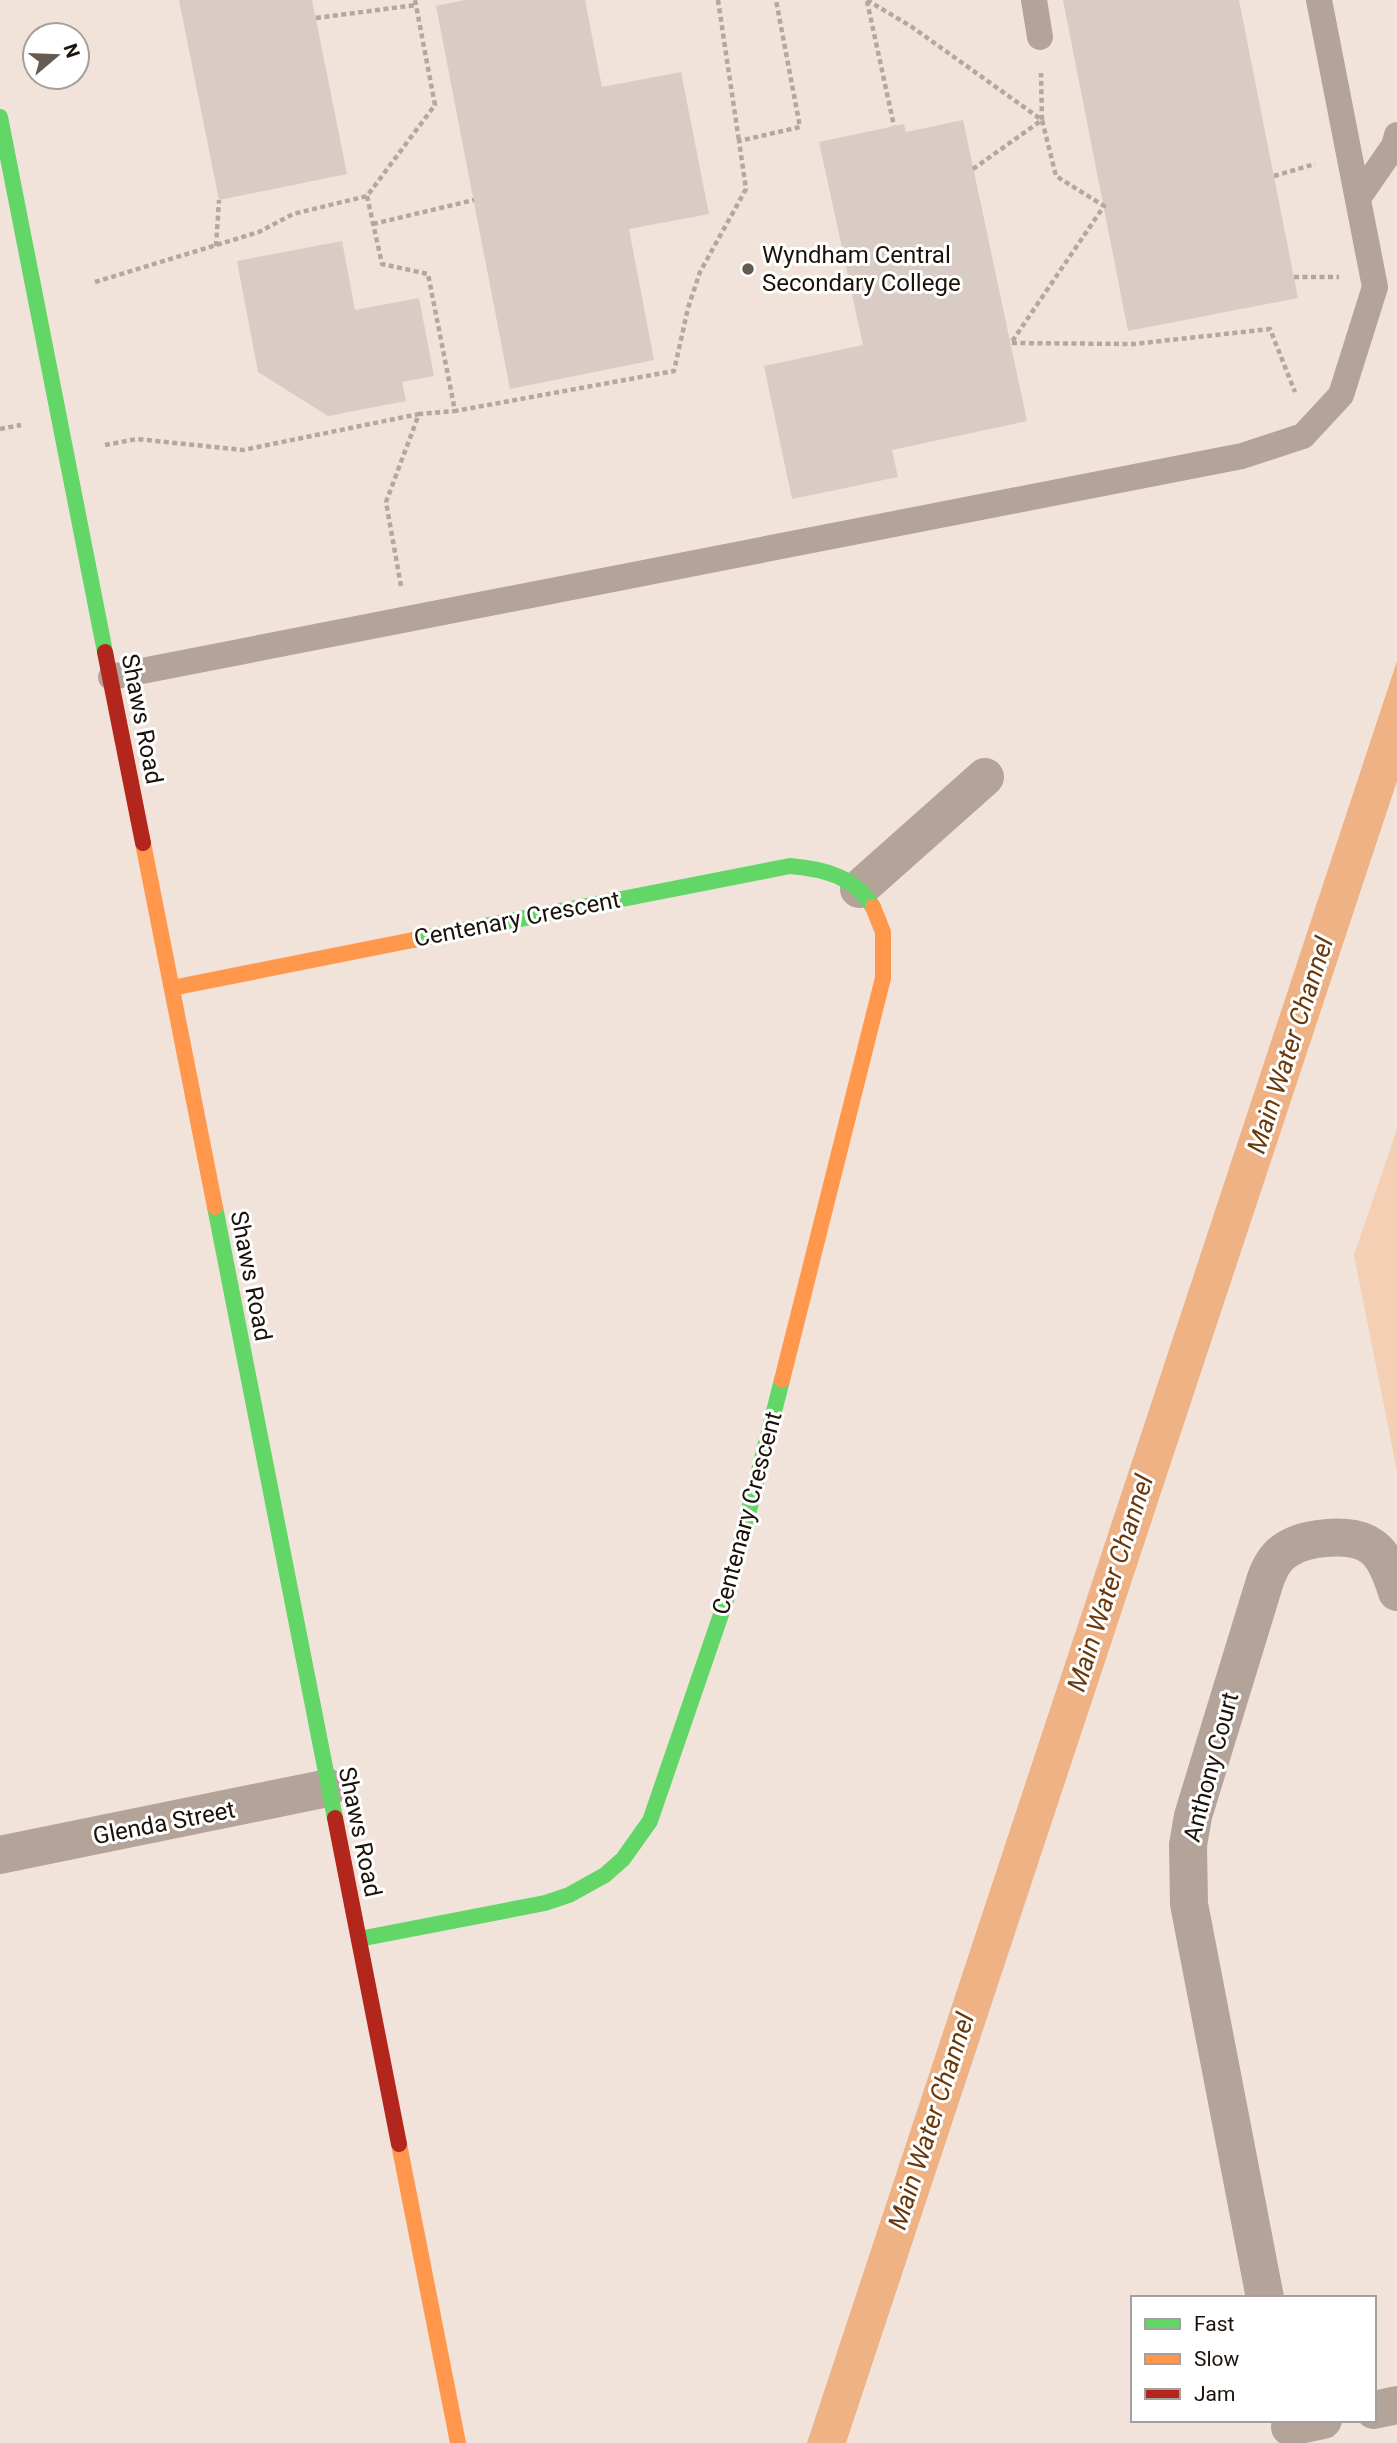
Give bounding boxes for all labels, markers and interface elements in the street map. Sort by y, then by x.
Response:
north arrow [21,21,91,91]
text: N [59,41,85,61]
place label: Wyndham Central Secondary College [762,241,961,297]
marker: Wyndham Central Secondary College [740,261,756,277]
street label: Shaws Road [116,652,168,786]
street label: Centenary Crescent [412,885,622,953]
water label: Main Water Channel [1241,932,1339,1157]
street label: Shaws Road [225,1209,277,1343]
street label: Centenary Crescent [706,1408,788,1618]
water label: Main Water Channel [1061,1470,1159,1695]
street label: Anthony Court [1178,1689,1244,1845]
street label: Shaws Road [333,1765,387,1899]
street label: Glenda Street [91,1795,238,1850]
water label: Main Water Channel [882,2008,980,2233]
legend [1131,2296,1376,2422]
text: Fast [1194,2312,1235,2336]
text: Slow [1194,2347,1240,2371]
text: Jam [1194,2382,1235,2406]

